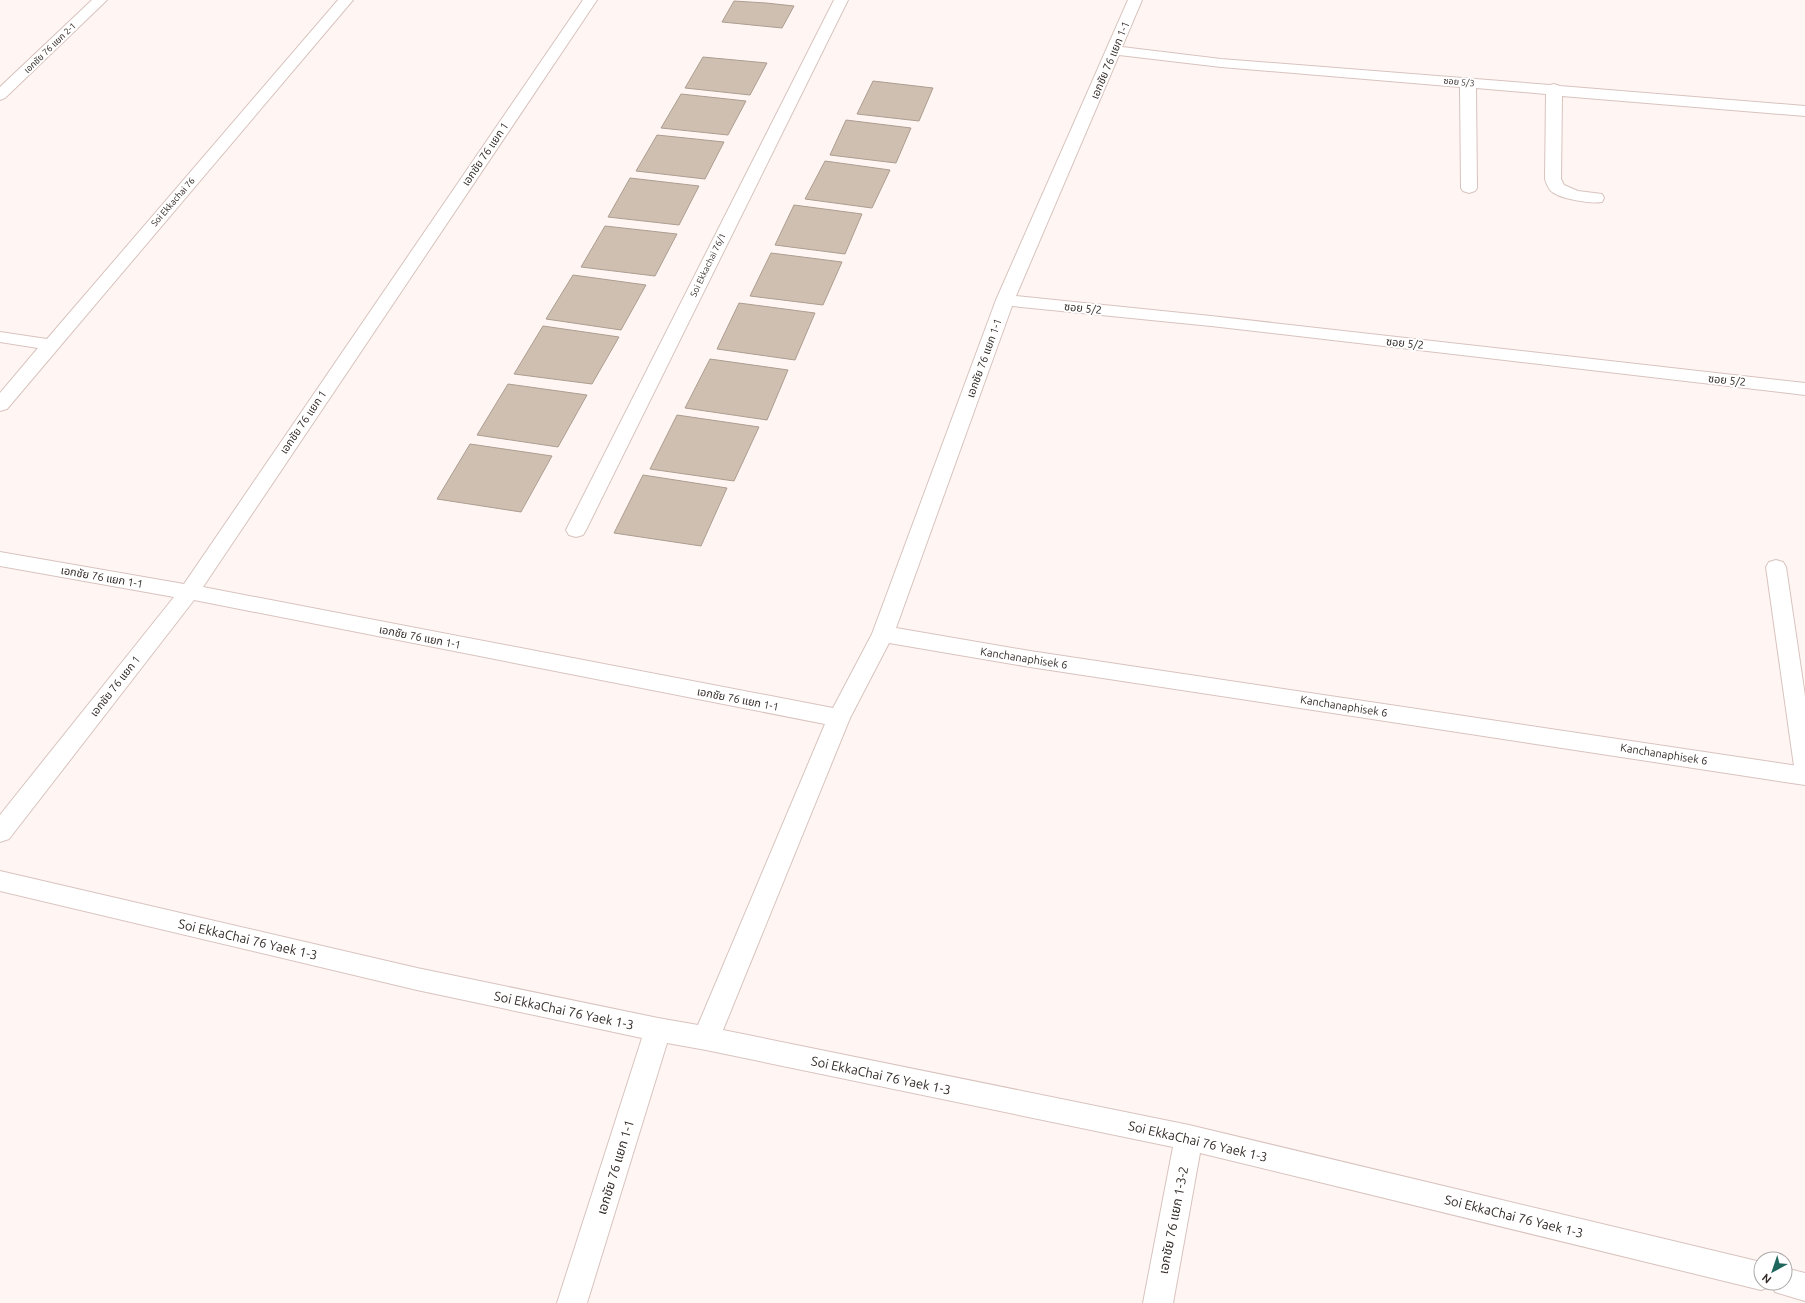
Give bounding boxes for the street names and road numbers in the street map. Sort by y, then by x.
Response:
street label: เอกชัย 76 แยก 1-1 [1088,19,1132,101]
street label: เอกชัย 76 แยก 2-1 [22,21,78,75]
street label: ซอย 5/3 [1443,76,1475,88]
street label: เอกชัย 76 แยก 1 [459,120,511,188]
street label: Soi Ekkachai 76 [149,176,197,228]
street label: Soi Ekkachai 76/1 [688,231,728,299]
street label: ซอย 5/2 [1064,300,1102,316]
street label: เอกชัย 76 แยก 1-1 [964,317,1004,399]
street label: ซอย 5/2 [1386,335,1424,351]
street label: ซอย 5/2 [1708,372,1746,388]
street label: เอกชัย 76 แยก 1 [277,388,329,456]
street label: เอกชัย 76 แยก 1-1 [60,564,144,590]
street label: เอกชัย 76 แยก 1-1 [378,623,462,651]
street label: Kanchanaphisek 6 [980,645,1068,671]
street label: เอกชัย 76 แยก 1 [88,653,142,719]
street label: เอกชัย 76 แยก 1-1 [696,685,780,713]
street label: Kanchanaphisek 6 [1300,693,1388,719]
street label: Kanchanaphisek 6 [1620,741,1708,767]
street label: Soi EkkaChai 76 Yaek 1-3 [177,916,319,962]
street label: Soi EkkaChai 76 Yaek 1-3 [493,988,635,1032]
street label: Soi EkkaChai 76 Yaek 1-3 [810,1053,952,1097]
street label: เอกชัย 76 แยก 1-1 [594,1118,636,1216]
street label: Soi EkkaChai 76 Yaek 1-3 [1127,1118,1269,1164]
street label: เอกชัย 76 แยก 1-3-2 [1156,1165,1190,1275]
street label: Soi EkkaChai 76 Yaek 1-3 [1443,1192,1585,1240]

